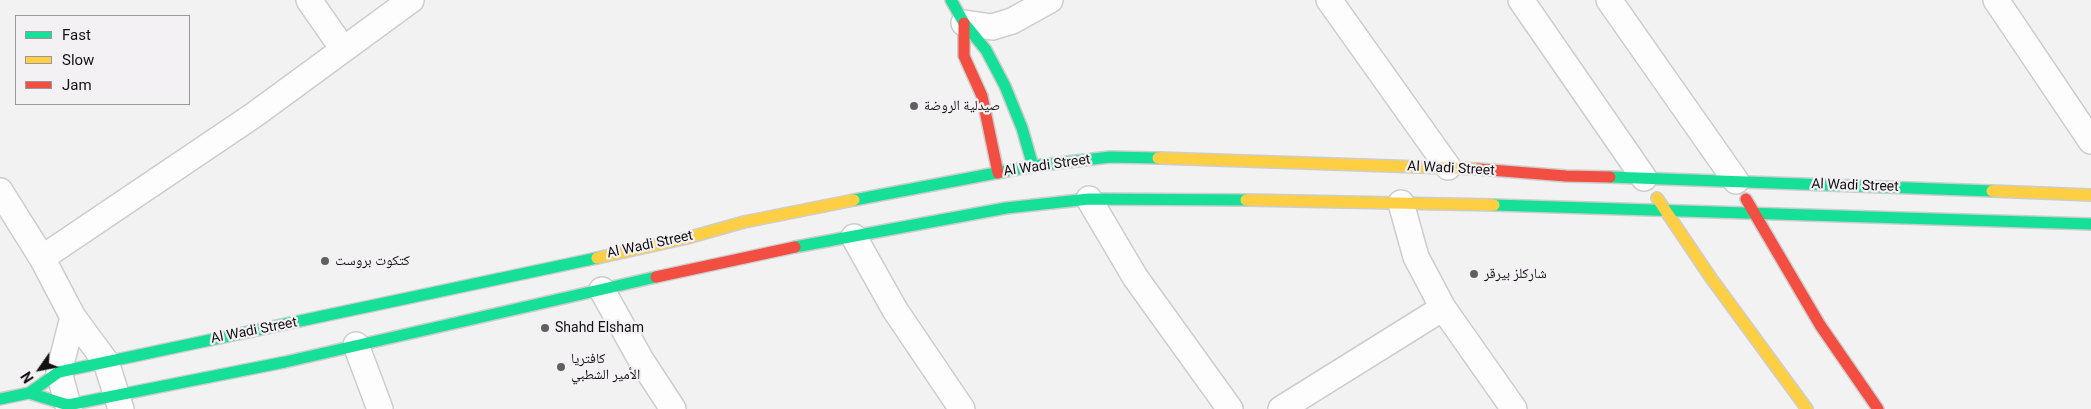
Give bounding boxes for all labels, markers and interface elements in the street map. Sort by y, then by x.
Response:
legend [15,15,190,105]
text: Fast [62,26,91,44]
text: Slow [62,51,94,69]
text: Jam [62,76,92,94]
place label: صيدلية الروضة [924,98,1000,114]
marker: صيدلية الروضة [908,100,920,112]
street label: Al Wadi Street [1002,152,1092,180]
street label: Al Wadi Street [1407,158,1495,180]
street label: Al Wadi Street [1811,176,1899,196]
street label: Al Wadi Street [605,228,695,262]
place label: كتكوت بروست [335,253,410,269]
marker: كتكوت بروست [319,255,331,267]
place label: شاركلز بيرقر [1484,266,1547,282]
marker: شاركلز بيرقر [1468,268,1480,280]
street label: Al Wadi Street [209,314,299,348]
place label: Shahd Elsham [555,320,644,336]
marker: Shahd Elsham [539,322,551,334]
north arrow [15,344,65,394]
place label: كافتريا الأمير الشطبي [571,351,640,384]
marker: كافتريا الأمير الشطبي [555,361,567,373]
text: N [18,369,37,386]

